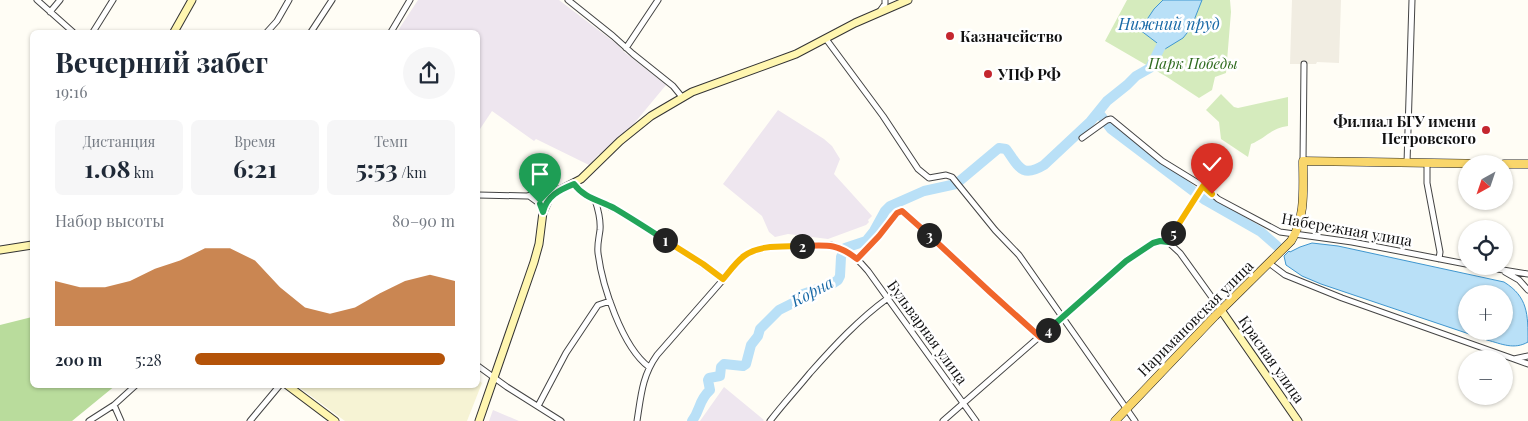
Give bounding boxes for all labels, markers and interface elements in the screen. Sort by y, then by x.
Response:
water label: Нижний пруд [1117,13,1220,34]
place label: Казначейство [960,26,1063,46]
marker: Казначейство [944,30,956,42]
text: Вечерний забег [55,43,268,80]
button: share [403,47,455,99]
park label: Парк Победы [1147,53,1238,73]
place label: УПФ РФ [997,64,1061,84]
marker: УПФ РФ [982,68,994,80]
text: 19:16 [55,81,88,102]
place label: Филиал БГУ имени Петровского [1333,111,1476,148]
marker: Филиал БГУ имени Петровского [1480,124,1492,136]
text: Дистанция [83,132,155,151]
text: Время [234,132,276,151]
text: Темп [374,132,408,151]
pin [1191,143,1233,194]
icon: check [1198,150,1226,178]
text: 1.08 [84,151,131,184]
text: 6:21 [233,151,277,184]
text: 5:53 [355,151,398,184]
pin [519,153,561,204]
north arrow [1458,155,1512,210]
map controls [1458,155,1513,405]
icon: arrive [526,160,554,188]
text: km [131,163,154,182]
text: /km [398,163,427,182]
street label: Набережная улица [1280,208,1415,250]
text: Набор высоты [55,210,164,231]
text: 80–90 m [392,210,455,231]
pin: 5 [1160,220,1186,246]
button: locate [1458,220,1513,275]
pin: 3 [916,222,942,248]
text: 5 [1170,224,1177,243]
text: 3 [926,226,933,245]
pin: 1 [652,228,678,252]
text: 1 [663,231,668,250]
pin: 2 [790,234,814,258]
text: 2 [799,237,806,256]
street label: Наримановская улица [1133,255,1258,380]
water label: Корна [786,271,837,311]
street label: Бульварная улица [883,276,973,389]
button: + [1458,285,1513,340]
street label: Красная улица [1234,311,1310,407]
pin: 4 [1036,318,1060,342]
text: 4 [1045,321,1052,340]
text: 200 m [55,349,102,370]
text: 5:28 [135,349,162,370]
button: − [1458,350,1513,405]

